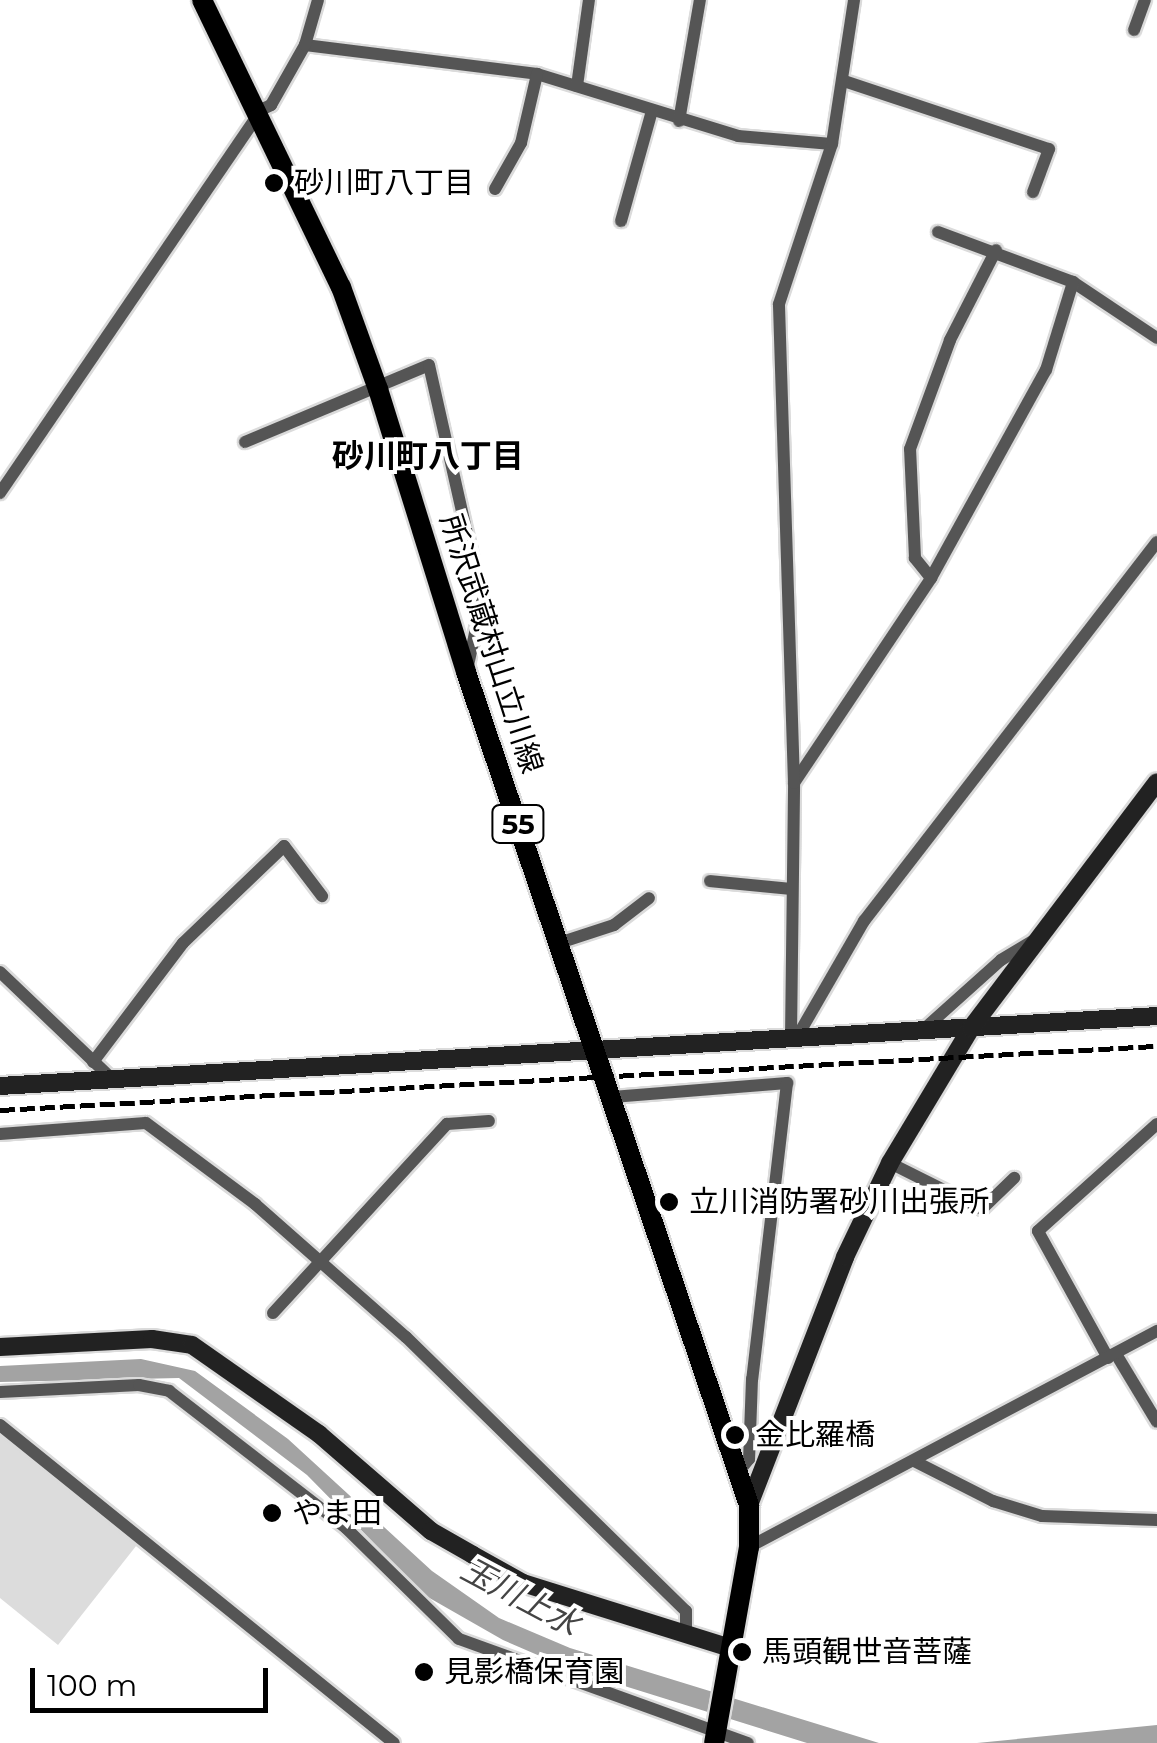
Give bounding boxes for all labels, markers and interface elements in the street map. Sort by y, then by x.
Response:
place label: 砂川町八丁目 [294,165,474,201]
marker: 砂川町八丁目 [263,172,285,194]
district label: 砂川町八丁目 [332,437,524,475]
street label: 所沢武蔵村山立川線 [432,510,550,778]
road number: 55 [490,801,546,847]
place label: 立川消防署砂川出張所 [689,1184,989,1220]
marker: 立川消防署砂川出張所 [658,1191,680,1213]
place label: 金比羅橋 [755,1417,875,1453]
marker: 金比羅橋 [724,1424,746,1446]
place label: やま田 [292,1495,382,1531]
marker: やま田 [261,1502,283,1524]
water label: 玉川上水 [454,1550,586,1644]
place label: 馬頭観世音菩薩 [762,1634,972,1670]
marker: 馬頭観世音菩薩 [731,1641,753,1663]
scale bar [35,1648,272,1710]
place label: 見影橋保育園 [444,1654,624,1690]
marker: 見影橋保育園 [413,1661,435,1683]
text: 100 m [47,1667,137,1704]

